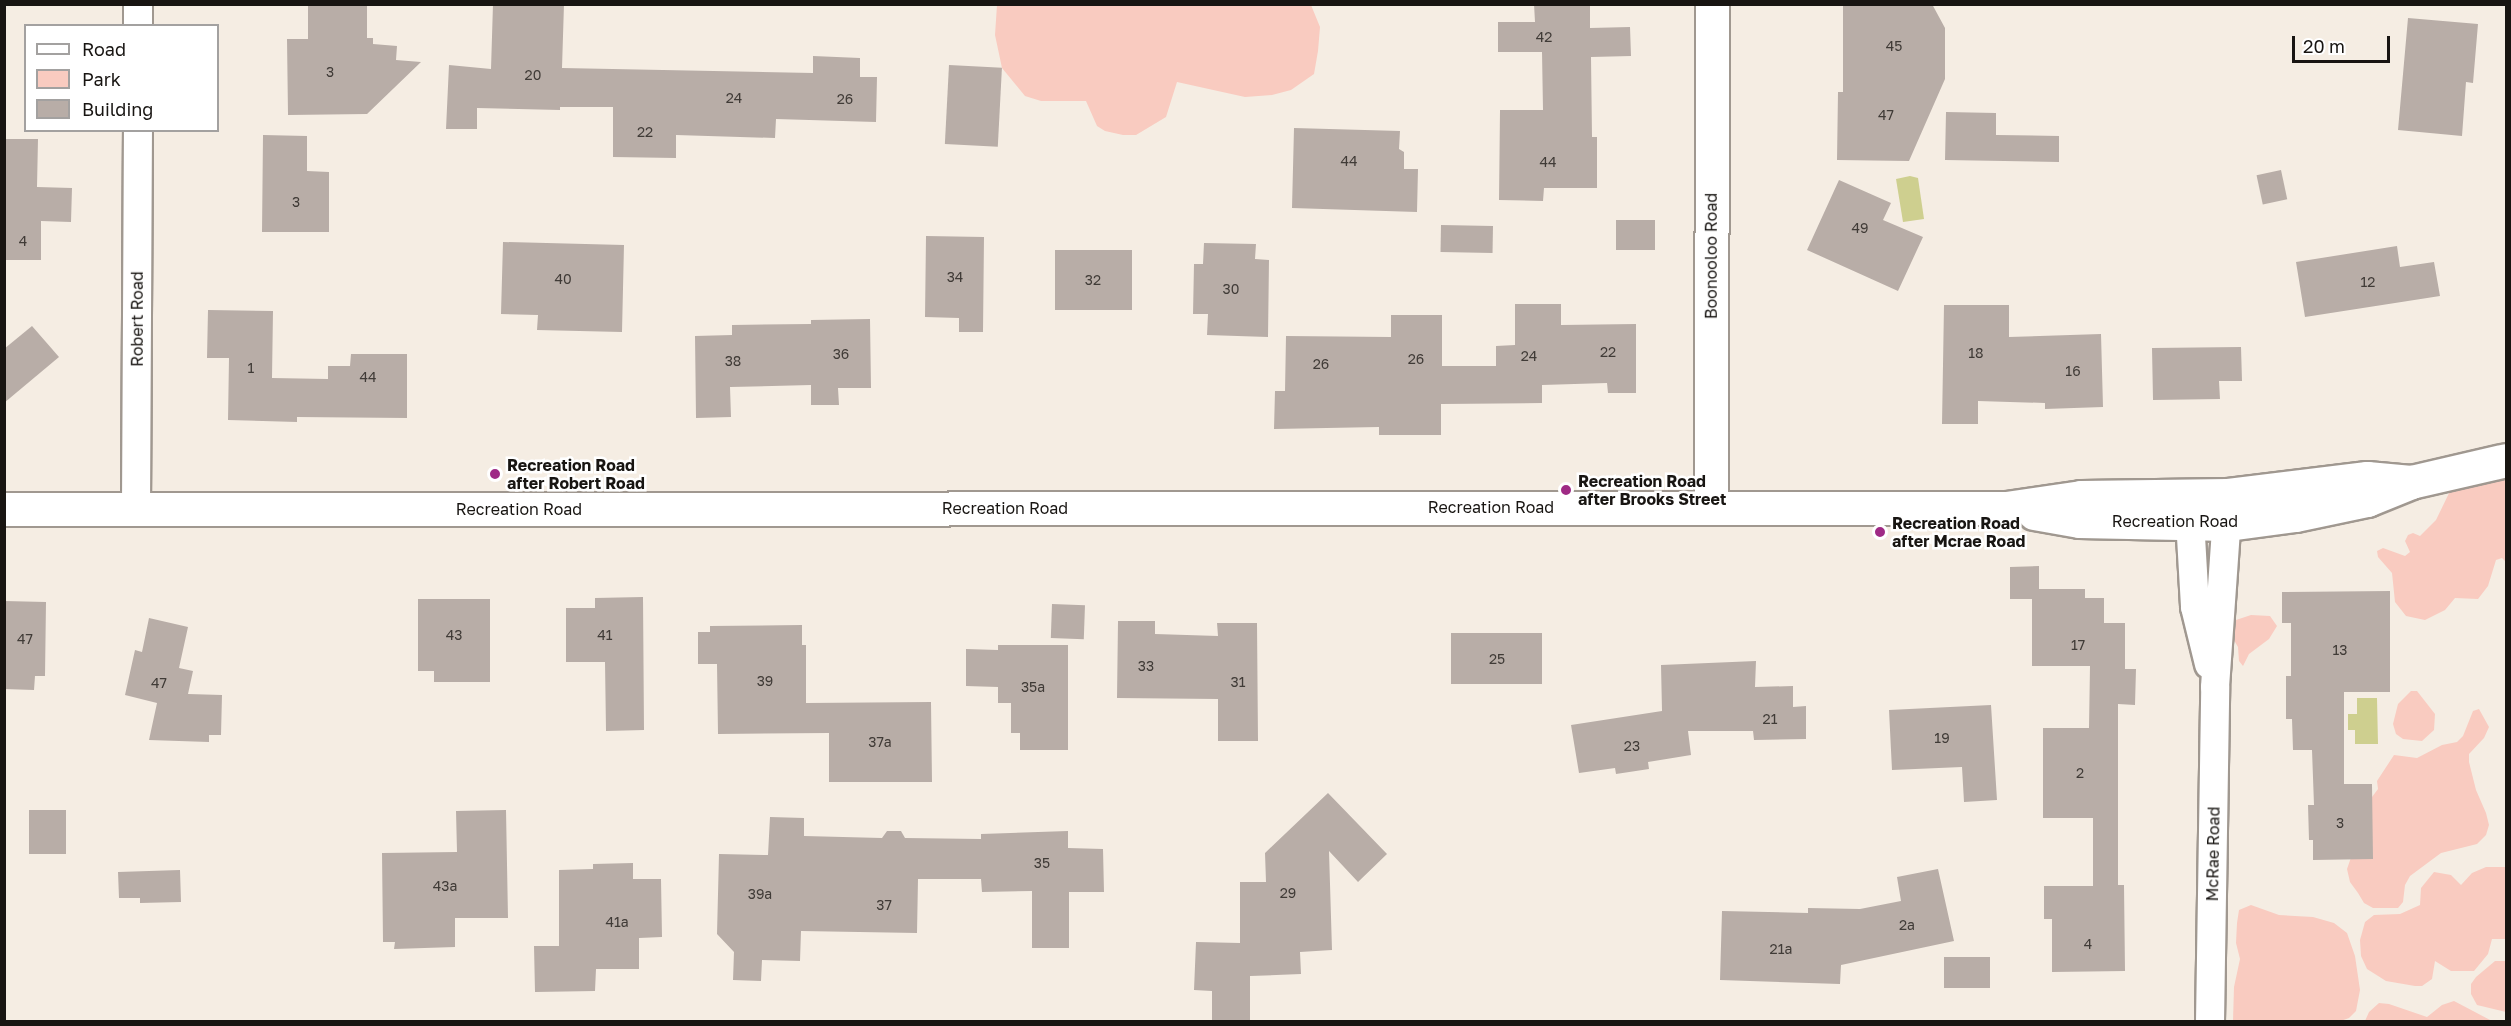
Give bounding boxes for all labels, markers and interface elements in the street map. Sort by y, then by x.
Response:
legend [24,24,219,132]
scale bar [2295,24,2392,62]
house number: 42 [1536,29,1552,45]
text: 20 m [2303,35,2345,57]
text: Road [82,38,126,60]
house number: 45 [1886,38,1902,54]
house number: 3 [326,64,334,80]
house number: 20 [525,67,541,83]
text: Park [82,68,121,90]
house number: 24 [726,90,742,106]
house number: 26 [837,91,853,107]
text: Building [82,98,153,120]
house number: 47 [1878,107,1894,123]
house number: 22 [637,124,653,140]
house number: 44 [1340,153,1358,169]
house number: 44 [1539,154,1557,170]
street label: Boonooloo Road [1701,193,1721,319]
house number: 3 [292,194,300,210]
house number: 49 [1851,220,1869,236]
house number: 4 [19,233,27,249]
house number: 34 [947,269,963,285]
street label: Robert Road [127,271,147,367]
house number: 40 [554,271,572,287]
house number: 32 [1085,272,1101,288]
house number: 12 [2361,274,2375,290]
house number: 30 [1223,281,1239,297]
house number: 22 [1600,344,1616,360]
house number: 18 [1968,345,1984,361]
house number: 36 [833,346,849,362]
house number: 24 [1521,348,1537,364]
house number: 26 [1408,351,1424,367]
house number: 38 [725,353,741,369]
house number: 26 [1313,356,1329,372]
house number: 1 [248,360,254,376]
house number: 16 [2065,363,2081,379]
house number: 44 [359,369,377,385]
place label: Recreation Road after Robert Road [507,455,645,493]
marker: Recreation Road after Robert Road [488,467,502,481]
place label: Recreation Road after Brooks Street [1578,471,1726,509]
marker: Recreation Road after Brooks Street [1559,483,1573,497]
street label: Recreation Road [1428,497,1554,517]
street label: Recreation Road [942,498,1068,518]
street label: Recreation Road [456,499,582,519]
street label: Recreation Road [2112,511,2238,531]
place label: Recreation Road after Mcrae Road [1892,513,2025,551]
marker: Recreation Road after Mcrae Road [1873,525,1887,539]
house number: 43 [446,627,462,643]
house number: 41 [597,627,613,643]
house number: 47 [17,631,33,647]
house number: 17 [2071,637,2085,653]
house number: 13 [2333,642,2347,658]
house number: 25 [1489,651,1505,667]
house number: 33 [1138,658,1154,674]
house number: 39 [757,673,773,689]
house number: 31 [1231,674,1245,690]
house number: 47 [151,675,167,691]
house number: 35a [1021,679,1045,695]
house number: 21 [1763,711,1777,727]
house number: 19 [1934,730,1950,746]
house number: 37a [868,734,892,750]
house number: 23 [1624,738,1640,754]
house number: 2 [2076,765,2084,781]
street label: McRae Road [2203,806,2223,902]
house number: 3 [2336,815,2344,831]
house number: 35 [1034,855,1050,871]
house number: 43a [433,878,457,894]
house number: 29 [1280,885,1296,901]
house number: 39a [748,886,772,902]
house number: 37 [876,897,892,913]
house number: 41a [605,914,629,930]
house number: 2a [1899,917,1915,933]
house number: 4 [2084,936,2092,952]
house number: 21a [1770,941,1792,957]

